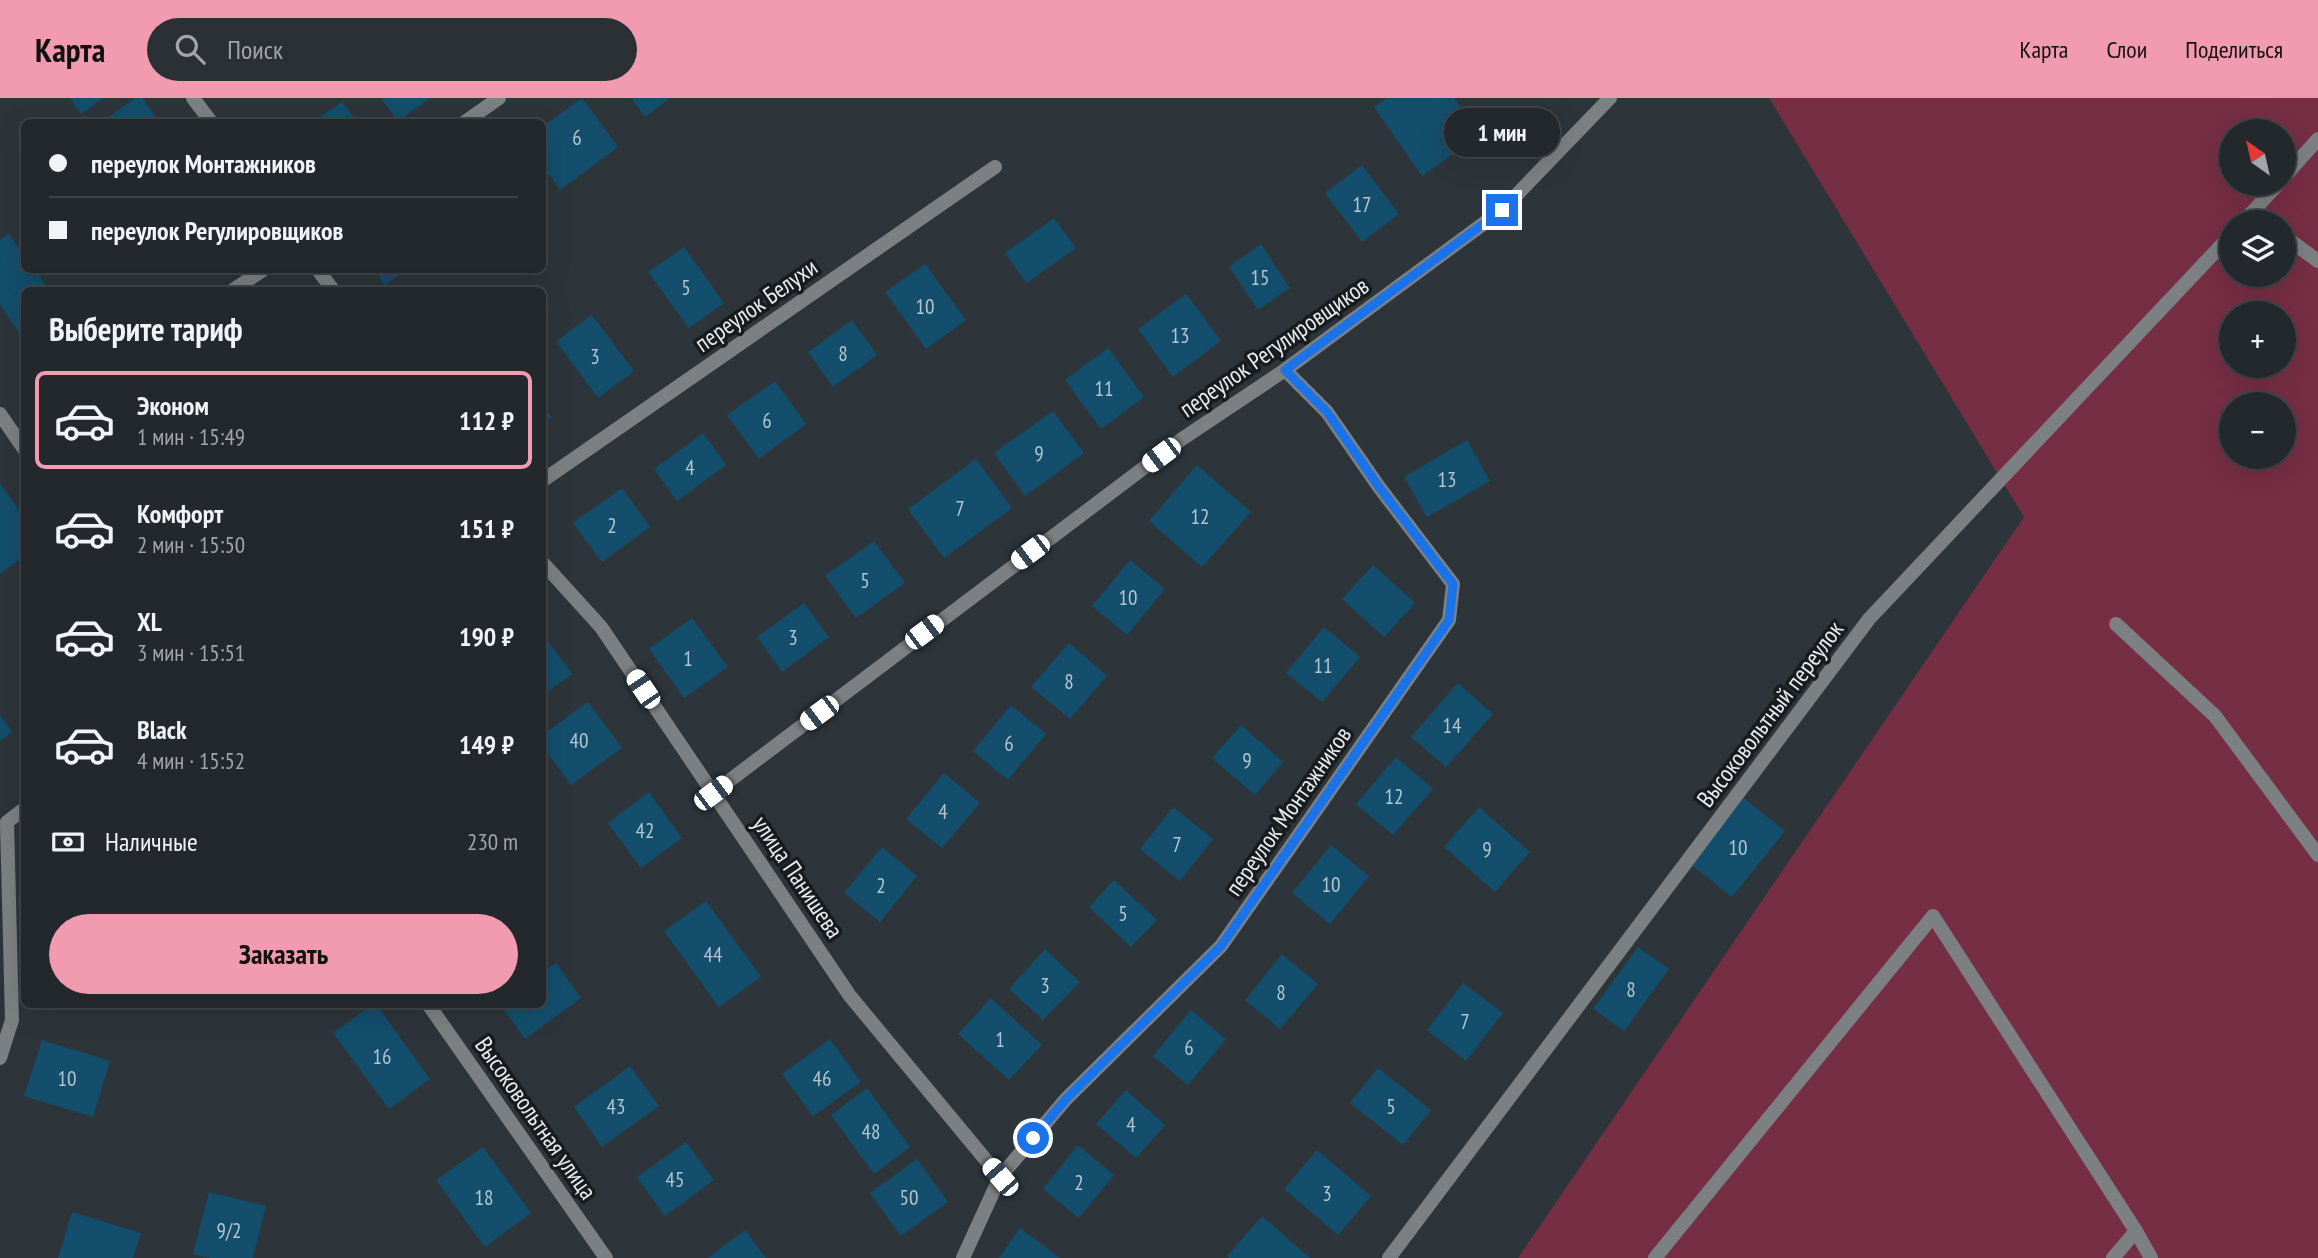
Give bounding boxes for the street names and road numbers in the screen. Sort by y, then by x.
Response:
street label: переулок Белухи [689,251,823,359]
street label: переулок Регулировщиков [1173,270,1375,424]
street label: Высоковольтный переулок [1690,614,1851,813]
street label: переулок Монтажников [1218,720,1358,902]
street label: улица Панишева [746,810,850,944]
street label: Высоковольтная улица [468,1031,604,1205]

